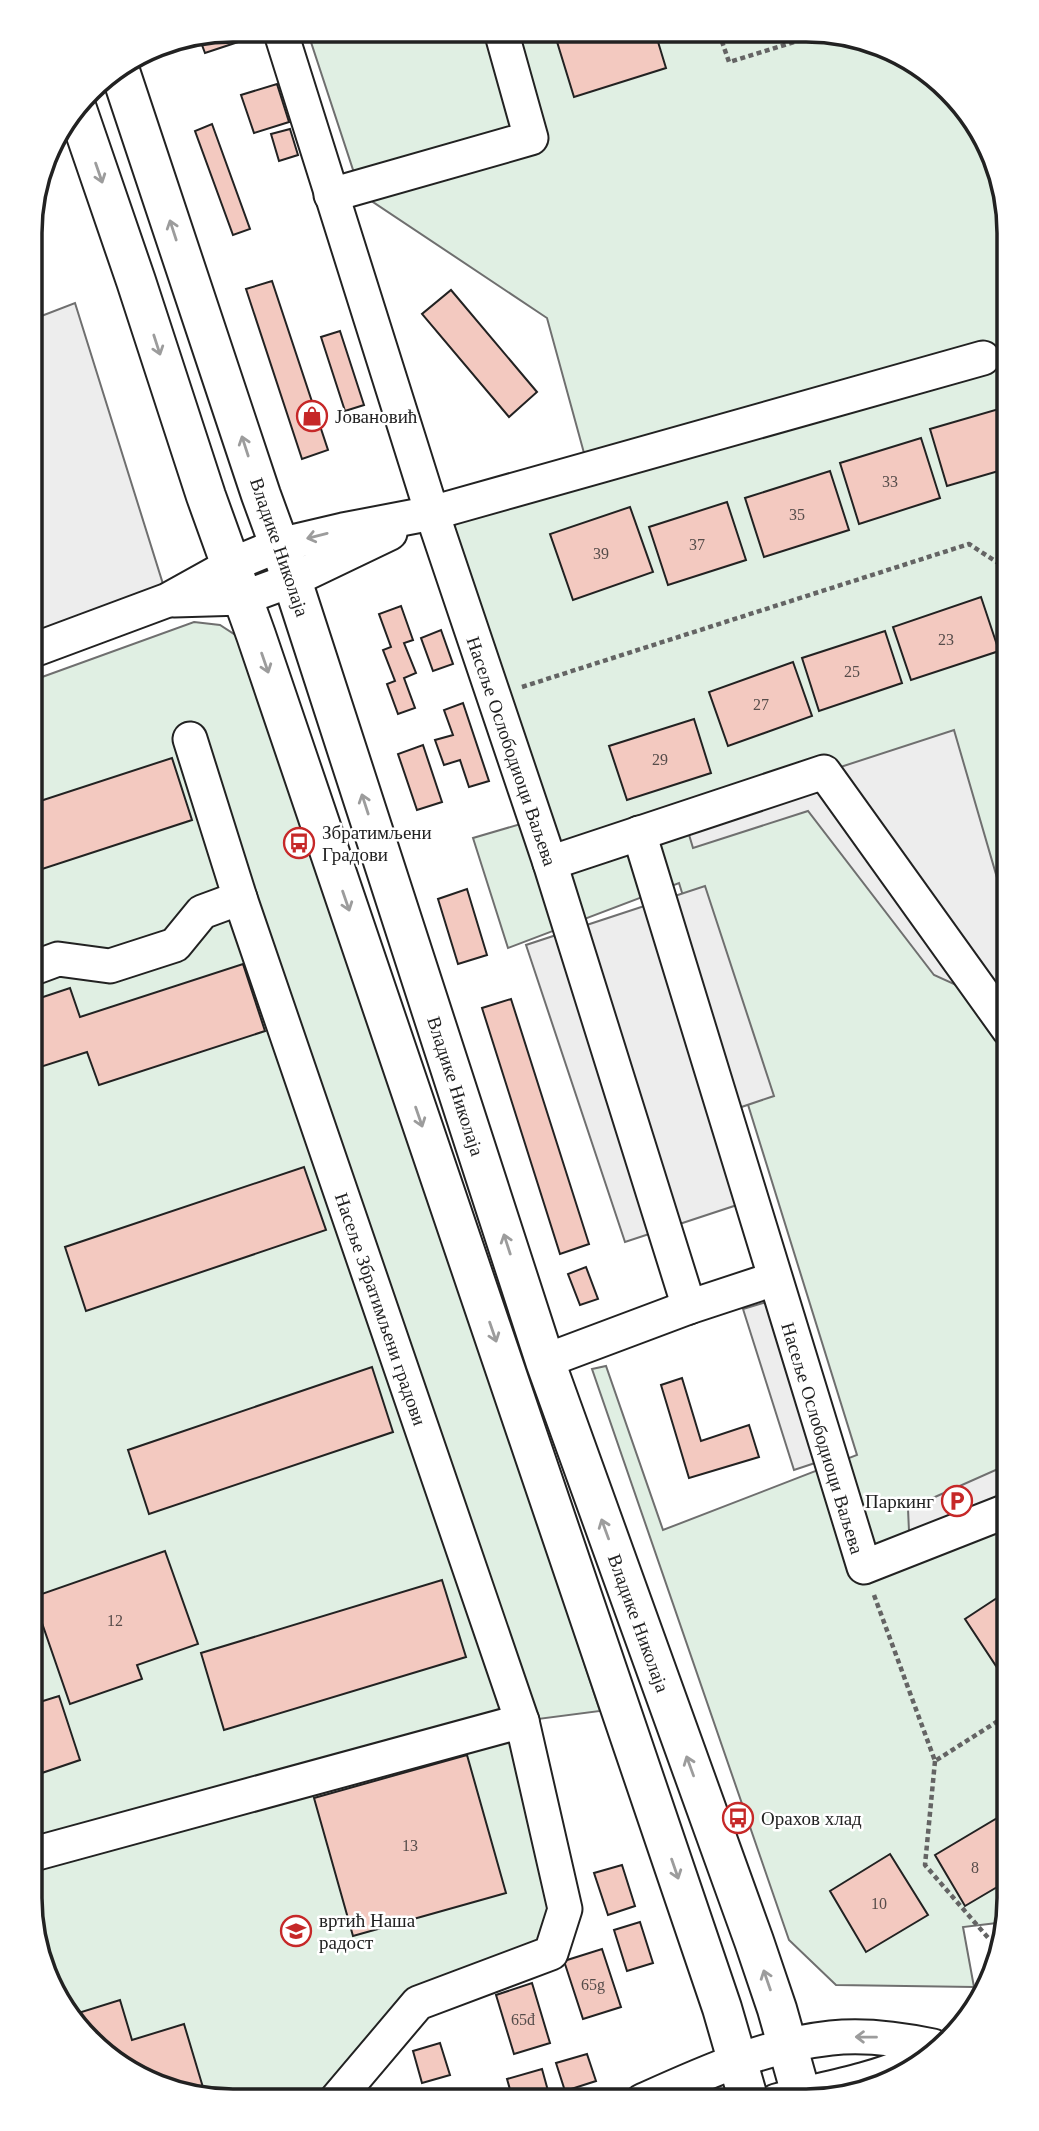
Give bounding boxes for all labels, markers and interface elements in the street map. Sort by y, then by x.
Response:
one-way arrow [94,162,106,184]
one-way arrow [166,220,178,242]
one-way arrow [152,334,164,356]
shop icon: Јовановић [295,399,329,433]
place label: Јовановић [335,406,418,427]
one-way arrow [238,436,250,458]
house number: 33 [882,473,898,490]
street label: Владике Николаја [246,475,313,620]
house number: 35 [789,506,805,523]
one-way arrow [306,530,329,543]
house number: 37 [689,536,705,553]
house number: 39 [593,545,609,562]
house number: 23 [938,631,954,648]
street label: Насеље Ослободиоци Ваљева [462,634,561,869]
one-way arrow [260,651,272,673]
house number: 25 [844,663,860,680]
house number: 27 [753,696,769,713]
house number: 29 [652,751,668,768]
one-way arrow [357,793,370,815]
place label: Збратимљени Градови [322,822,432,865]
bus stop icon: Збратимљени Градови [282,826,316,860]
one-way arrow [341,890,353,912]
street label: Владике Николаја [423,1014,488,1159]
one-way arrow [414,1105,427,1127]
street label: Насеље Збратимљени градови [331,1190,430,1428]
one-way arrow [500,1233,513,1255]
street label: Насеље Ослободиоци Ваљева [777,1320,868,1557]
one-way arrow [487,1321,500,1343]
parking icon: Паркинг [940,1484,974,1518]
place label: Паркинг [865,1491,934,1512]
one-way arrow [598,1518,610,1540]
street label: Владике Николаја [604,1551,673,1696]
house number: 12 [107,1612,123,1629]
one-way arrow [683,1755,695,1777]
bus stop icon: Орахов хлад [721,1801,755,1835]
place label: Орахов хлад [761,1808,862,1829]
house number: 13 [402,1837,418,1854]
one-way arrow [670,1858,682,1880]
house number: 8 [971,1859,979,1876]
house number: 10 [871,1895,887,1912]
place label: вртић Наша радост [319,1910,416,1953]
school or university icon: вртић Наша радост [279,1914,313,1948]
one-way arrow [760,1969,773,1991]
house number: 65g [581,1976,605,1994]
house number: 65đ [511,2011,535,2028]
one-way arrow [854,2031,877,2044]

